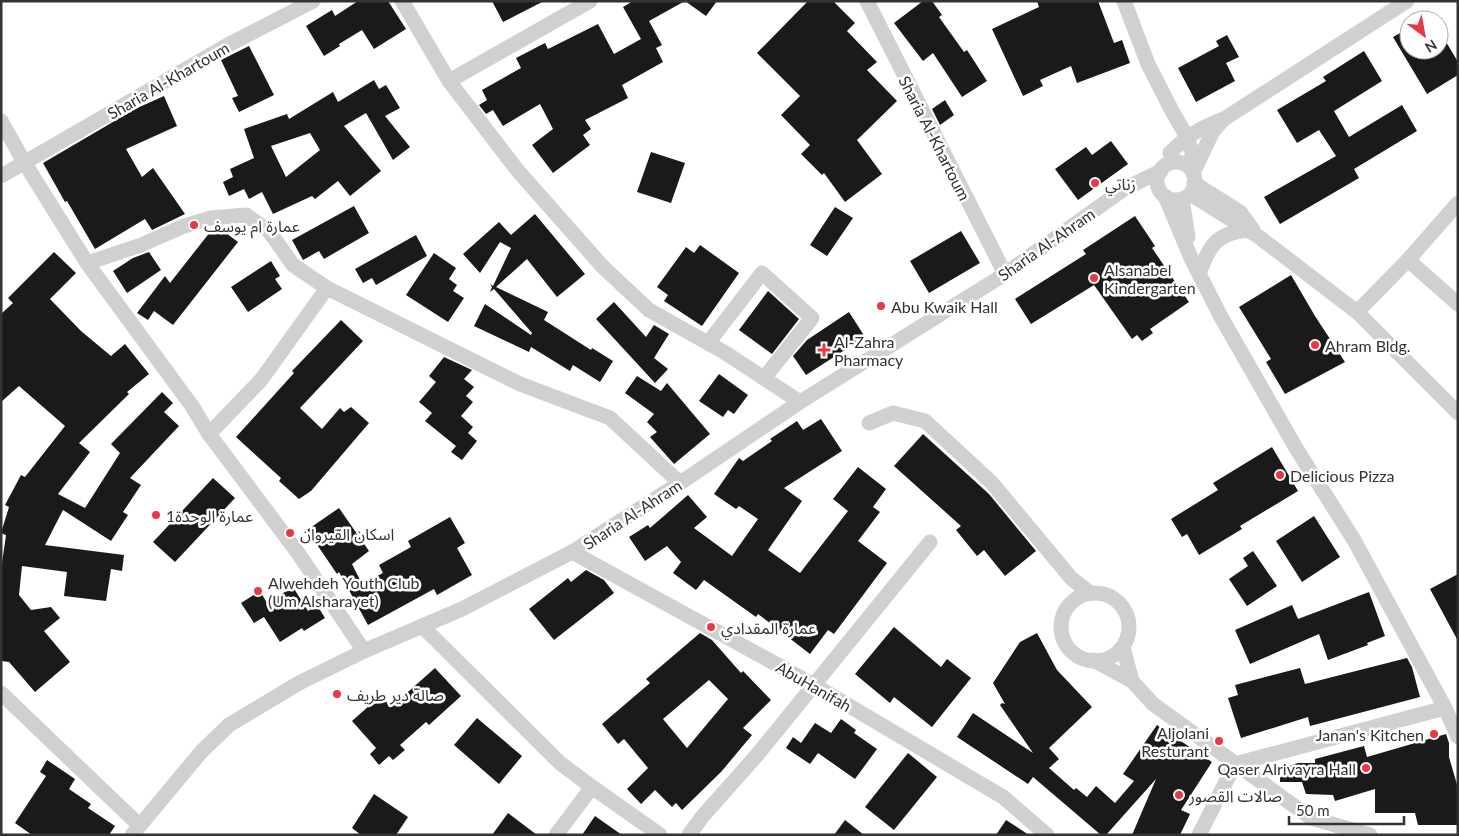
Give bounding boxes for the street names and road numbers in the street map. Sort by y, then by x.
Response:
street label: Sharia Al-Khartoum [104,37,232,123]
street label: Sharia Al-Khartoum [895,73,975,203]
street label: Sharia Al-Ahram [994,204,1098,284]
street label: Sharia Al-Ahram [579,475,685,553]
street label: AbuHanifah [773,657,855,715]

